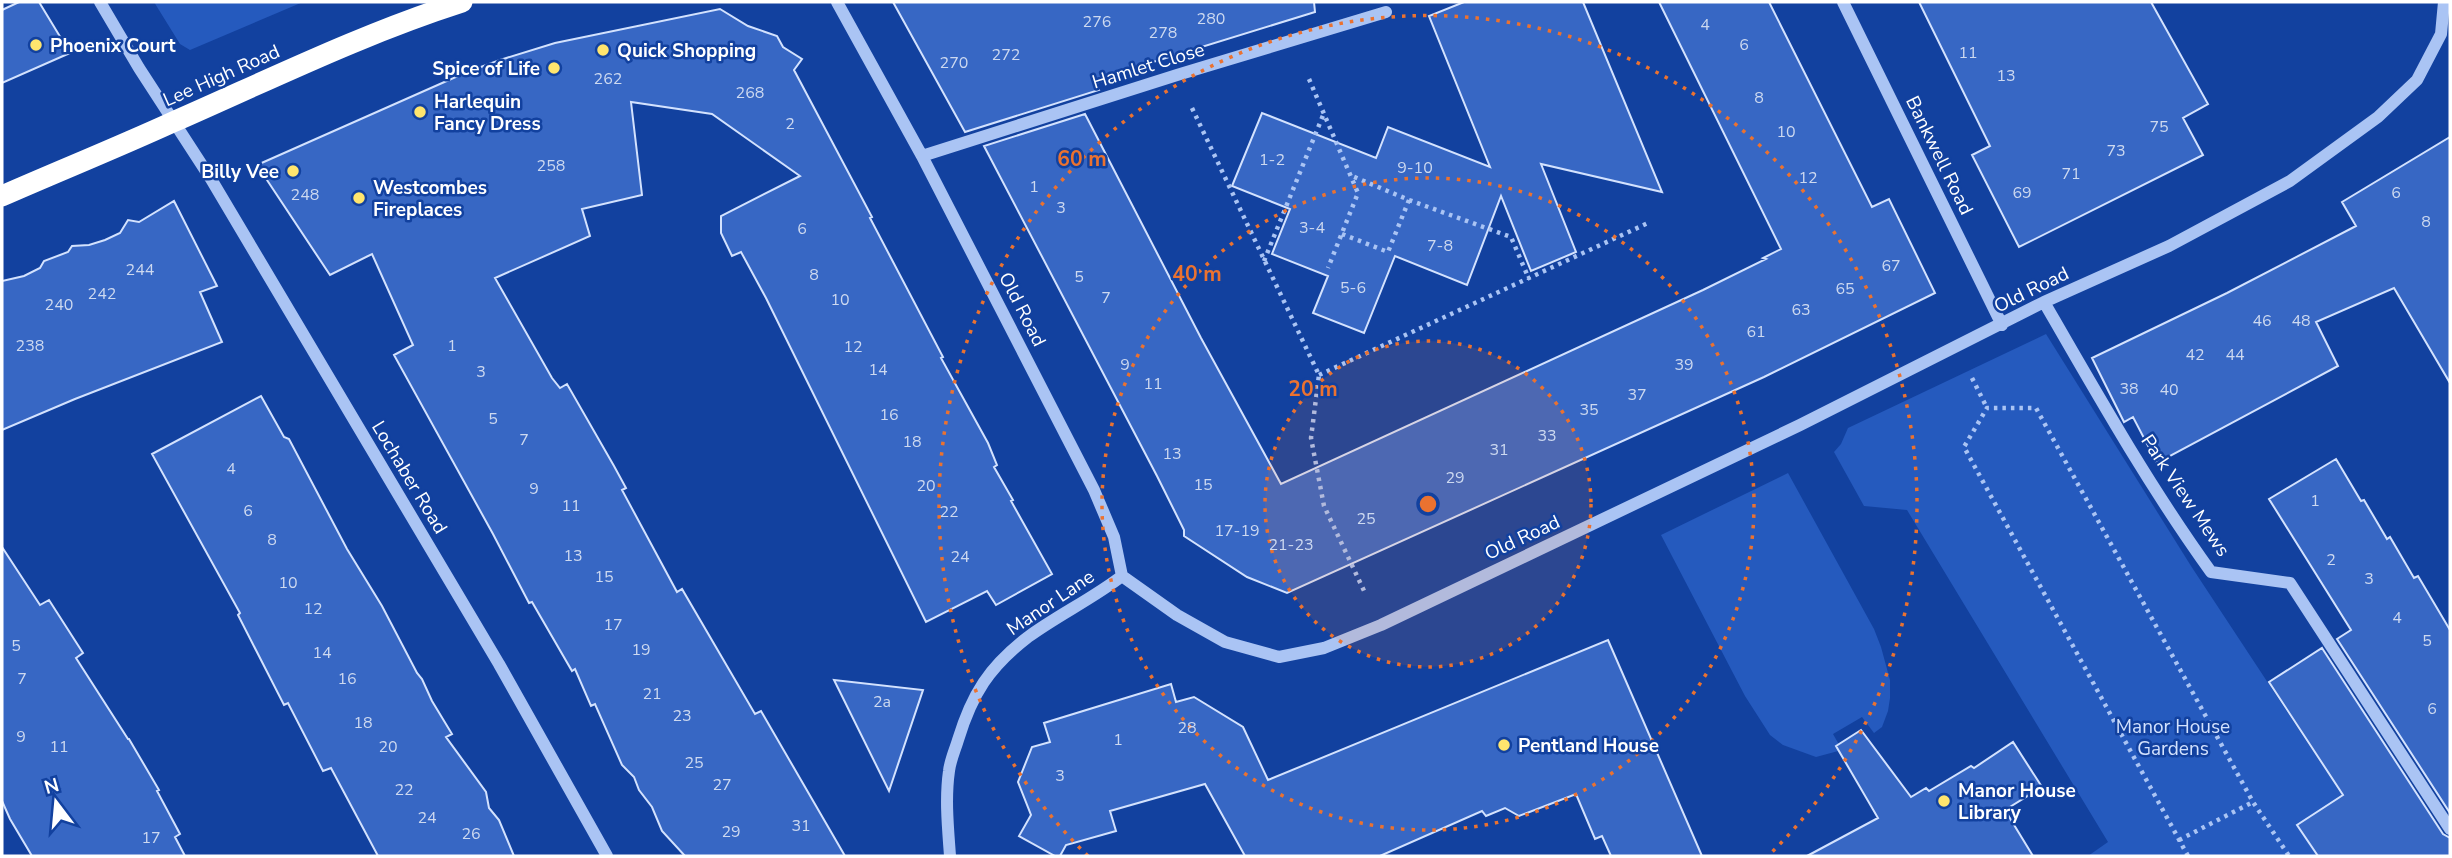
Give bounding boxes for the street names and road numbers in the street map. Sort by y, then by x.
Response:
street label: Hamlet Close [1089,37,1208,95]
street label: Lee High Road [159,39,284,113]
street label: Bankwell Road [1899,92,1979,219]
street label: Old Road [1990,261,2073,319]
street label: Old Road [992,268,1052,351]
street label: Lochaber Road [365,416,453,539]
street label: Park View Mews [2135,429,2236,562]
street label: Old Road [1481,509,1564,567]
street label: Manor Lane [1002,564,1100,642]

